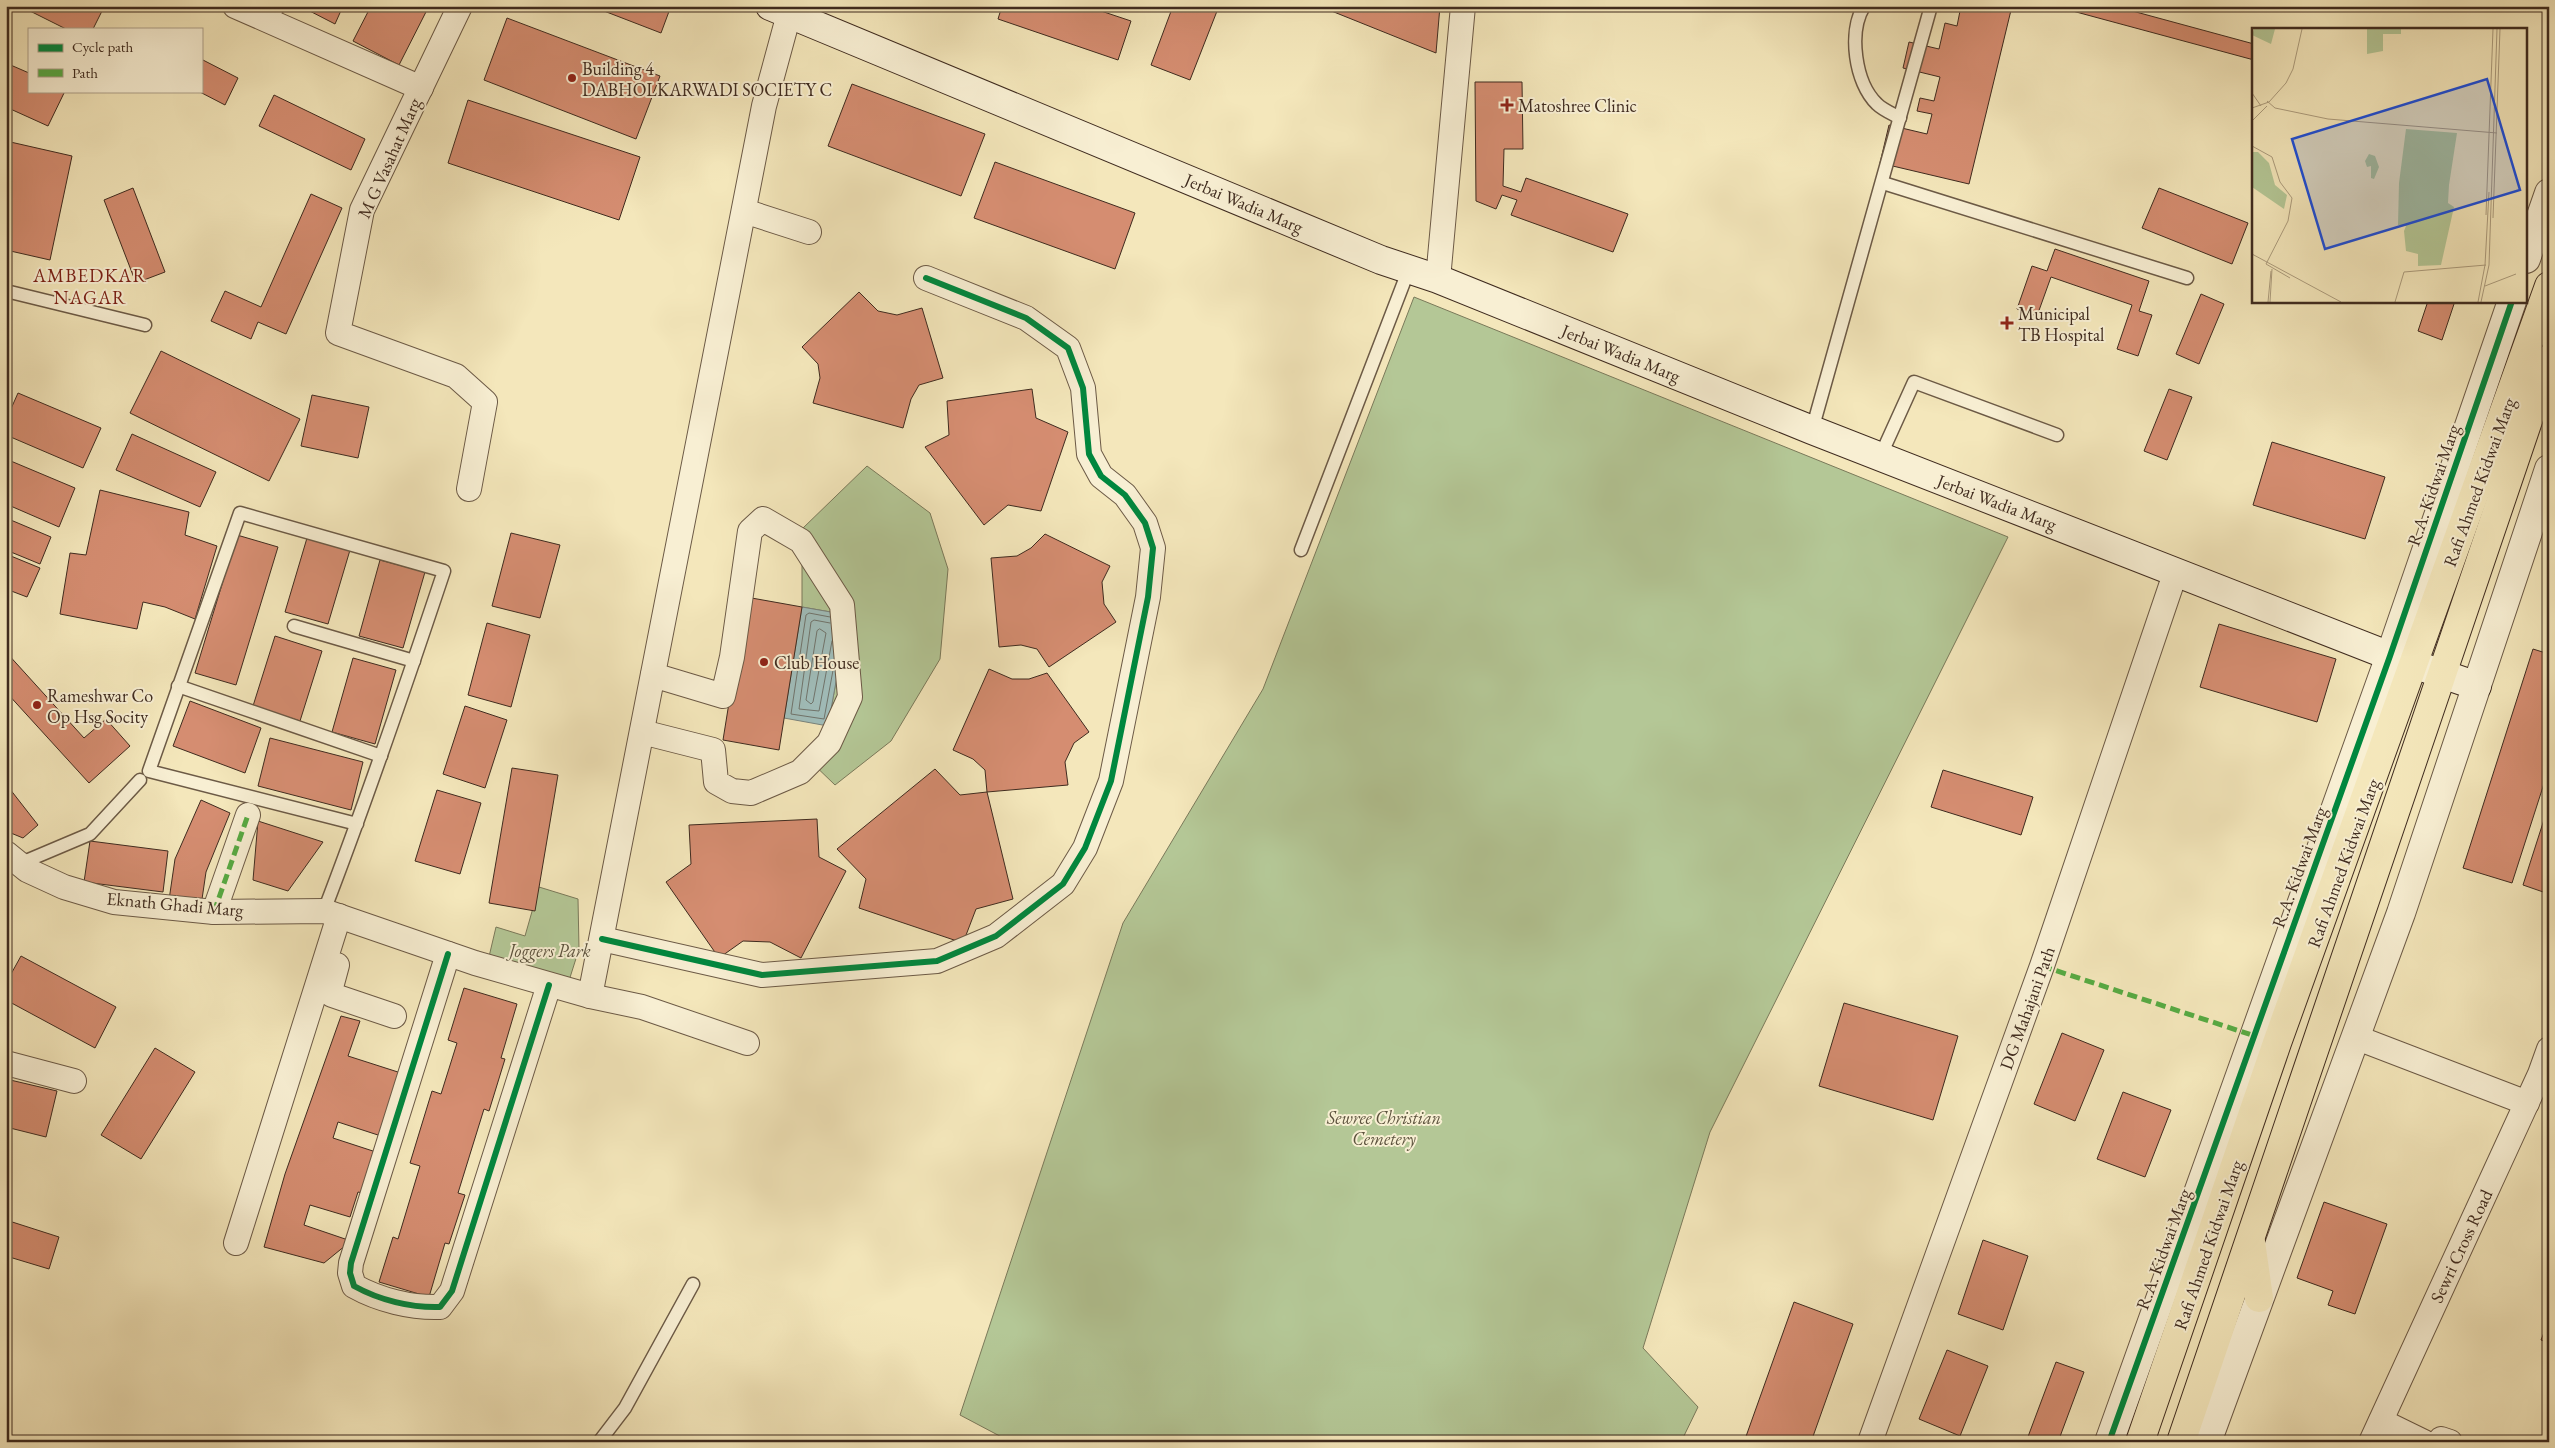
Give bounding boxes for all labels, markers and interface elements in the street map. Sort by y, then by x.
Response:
legend [28,28,202,92]
inset map [2252,28,2528,302]
text: Cycle path [72,37,134,56]
place label: Building 4 DABHOLKARWADI SOCIETY C [582,57,832,101]
text: Path [72,63,98,82]
marker: Building 4 DABHOLKARWADI SOCIETY C [566,72,578,84]
street label: M G Vasahat Marg [352,94,426,222]
place label: Matoshree Clinic [1518,94,1637,117]
marker: Matoshree Clinic [1500,98,1514,112]
street label: Jerbai Wadia Marg [1180,167,1307,238]
district label: AMBEDKAR NAGAR [32,263,147,310]
place label: Municipal TB Hospital [2018,302,2104,346]
marker: Municipal TB Hospital [2000,316,2014,330]
street label: Jerbai Wadia Marg [1556,318,1684,387]
street label: Rafi Ahmed Kidwai Marg [2438,394,2520,570]
street label: R.A. Kidwai Marg [2401,421,2465,549]
street label: Jerbai Wadia Marg [1932,468,2060,535]
place label: Club House [774,651,859,674]
marker: Club House [758,656,770,668]
place label: Rameshwar Co Op Hsg Socity [47,684,153,728]
marker: Rameshwar Co Op Hsg Socity [31,699,43,711]
street label: Rafi Ahmed Kidwai Marg [2302,775,2384,951]
street label: R.A. Kidwai Marg [2266,803,2332,931]
street label: Eknath Ghadi Marg [106,887,245,921]
park label: Joggers Park [505,939,591,963]
street label: DG Mahajani Path [1994,943,2060,1073]
park label: Sewree Christian Cemetery [1326,1106,1441,1151]
street label: Rafi Ahmed Kidwai Marg [2168,1157,2248,1333]
street label: R.A. Kidwai Marg [2130,1185,2196,1313]
street label: Sewri Cross Road [2425,1185,2498,1306]

